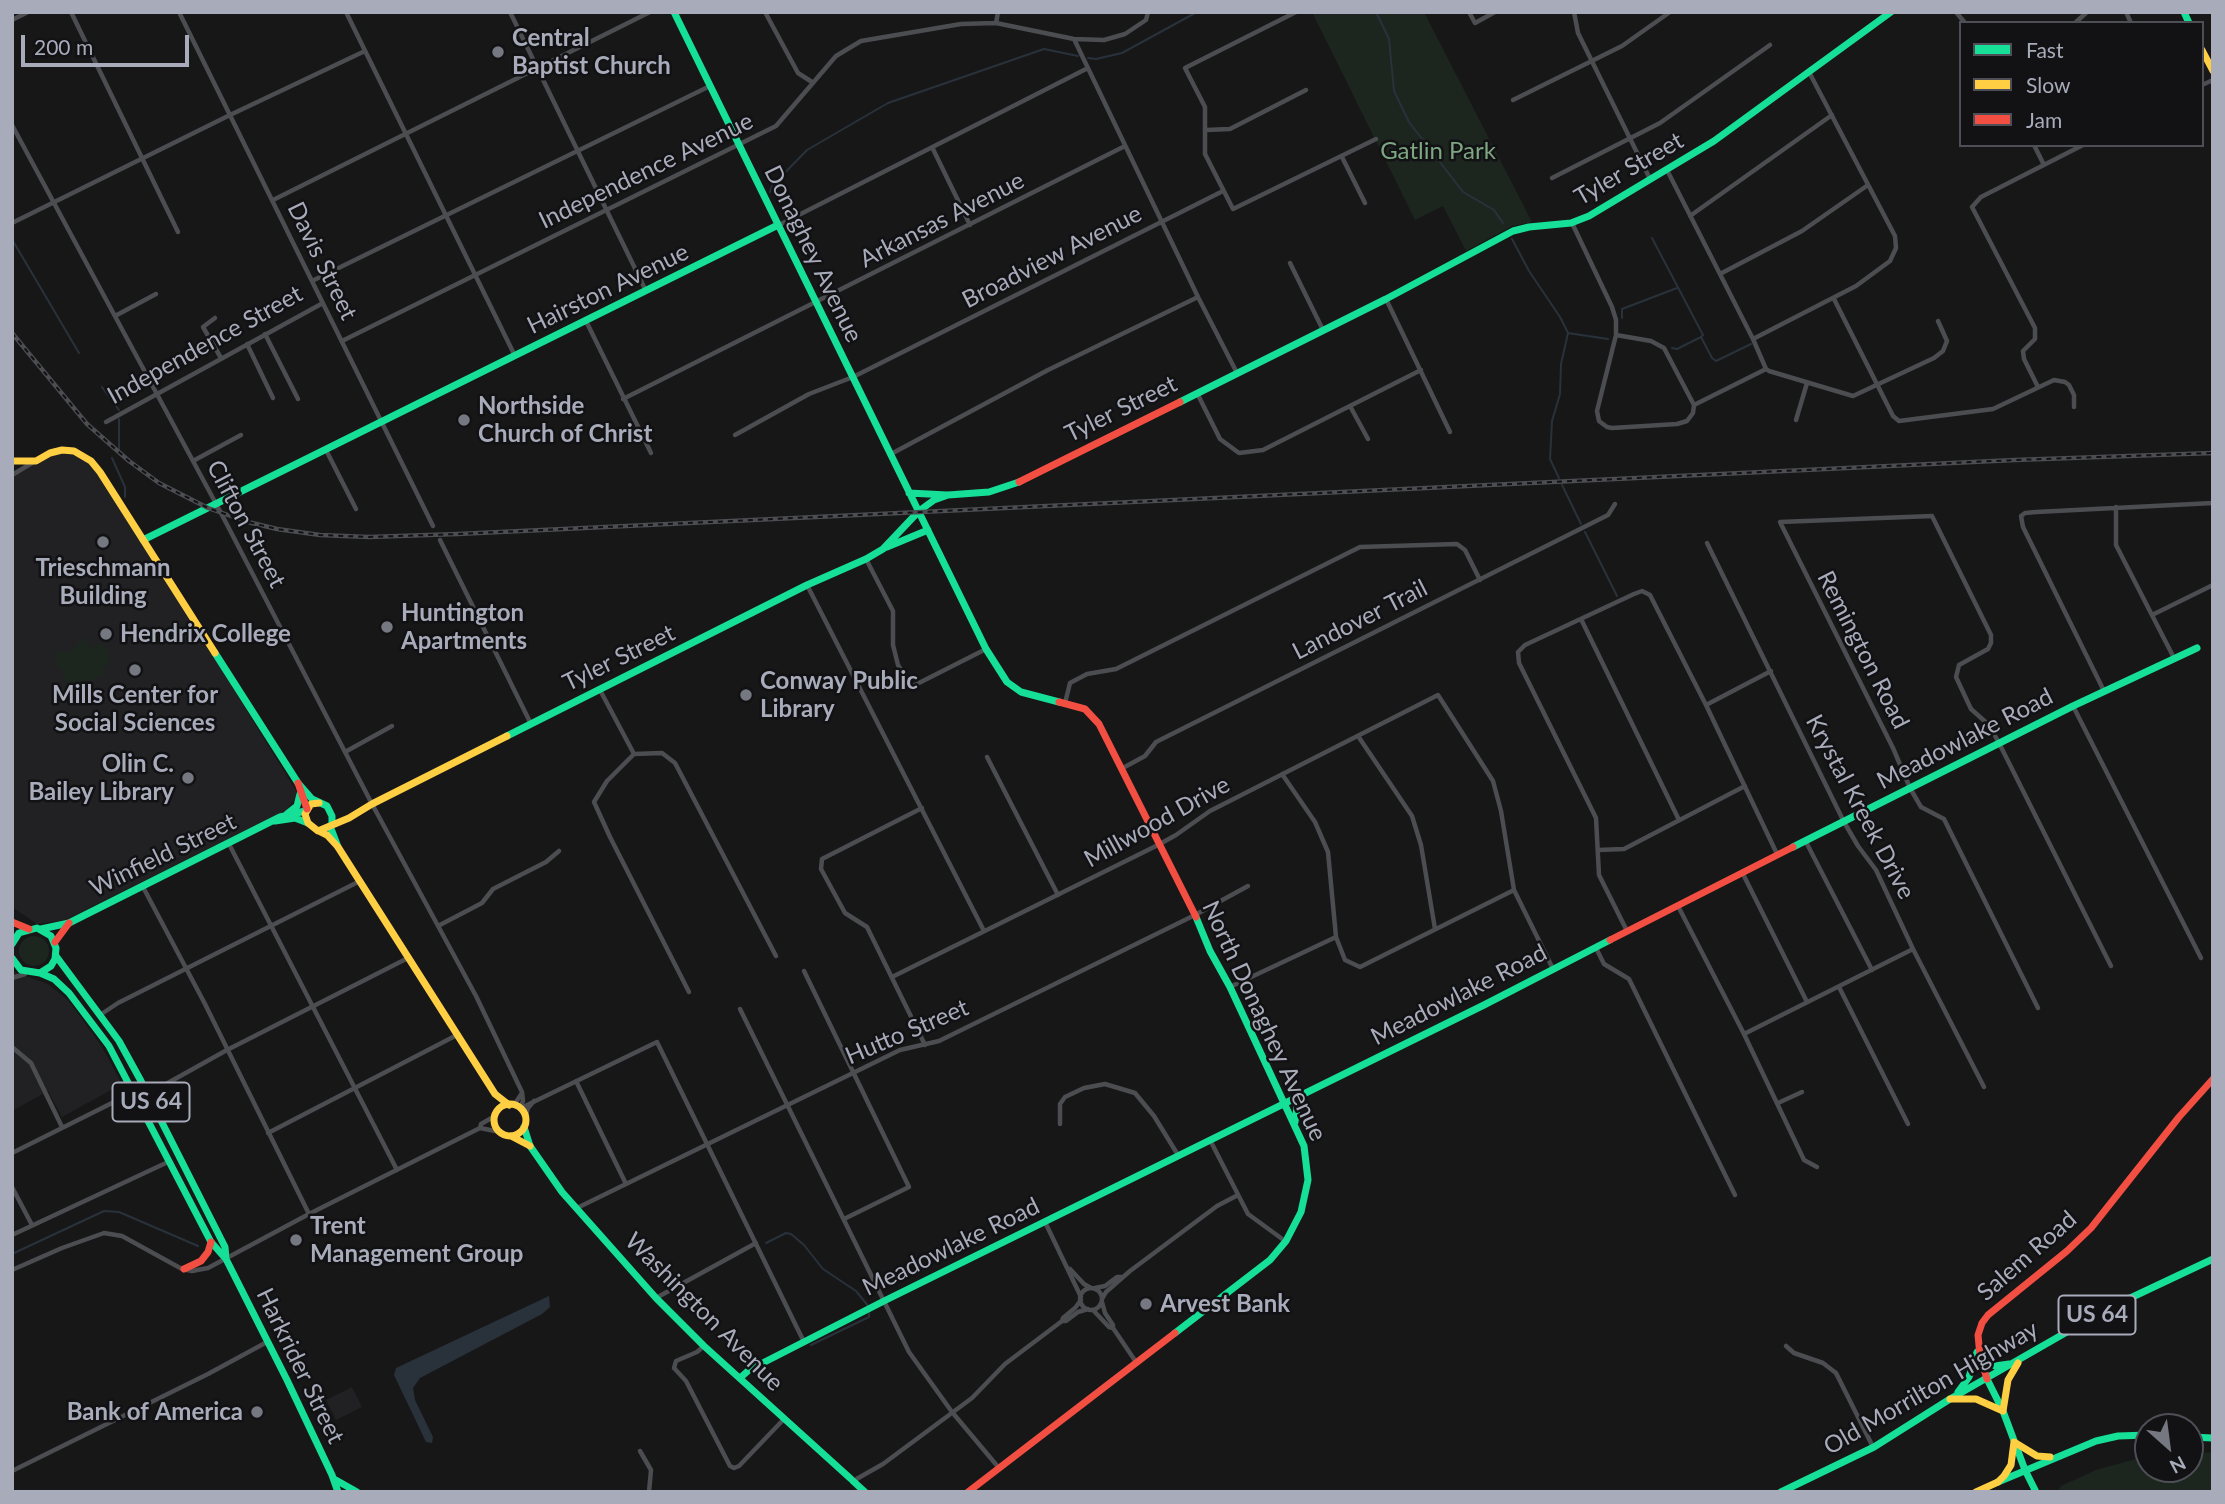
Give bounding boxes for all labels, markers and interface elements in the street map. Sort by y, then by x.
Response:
scale bar [24,21,192,65]
legend [1959,21,2204,147]
place label: Central Baptist Church [512,24,671,80]
text: 200 m [34,34,93,59]
text: Fast [2026,37,2063,62]
marker: Central Baptist Church [490,44,506,60]
text: Slow [2026,72,2070,97]
street label: Independence Avenue [534,107,758,235]
text: Jam [2026,107,2062,132]
street label: Tyler Street [1569,126,1689,212]
park label: Gatlin Park [1380,137,1496,165]
street label: Donaghey Avenue [758,161,868,347]
street label: Arkansas Avenue [855,166,1029,274]
street label: Davis Street [281,197,363,325]
street label: Broadview Avenue [957,199,1147,315]
street label: Hairston Avenue [523,238,693,340]
street label: Independence Street [103,279,307,411]
street label: Tyler Street [1060,370,1182,448]
place label: Northside Church of Christ [478,392,652,448]
marker: Northside Church of Christ [456,412,472,428]
street label: Clifton Street [200,455,292,593]
marker: Trieschmann Building [95,534,111,550]
place label: Trieschmann Building [36,554,170,610]
street label: Remington Road [1811,566,1915,734]
street label: Landover Trail [1288,574,1432,666]
place label: Huntington Apartments [401,599,527,655]
marker: Huntington Apartments [379,619,395,635]
street label: Tyler Street [558,619,680,697]
place label: Hendrix College [120,620,291,648]
marker: Hendrix College [98,626,114,642]
marker: Mills Center for Social Sciences [127,662,143,678]
place label: Conway Public Library [760,667,918,723]
place label: Mills Center for Social Sciences [52,681,218,737]
street label: Meadowlake Road [1872,682,2058,796]
marker: Conway Public Library [738,687,754,703]
street label: Krystal Kreek Drive [1799,710,1921,904]
place label: Olin C. Bailey Library [28,750,174,806]
marker: Olin C. Bailey Library [180,770,196,786]
street label: Millwood Drive [1079,770,1235,874]
street label: Winfield Street [85,807,241,903]
street label: North Donaghey Avenue [1196,896,1332,1146]
street label: Meadowlake Road [1366,938,1552,1052]
street label: Hutto Street [841,993,973,1071]
road number: US 64 [113,1082,190,1121]
street label: Meadowlake Road [858,1192,1044,1302]
street label: Salem Road [1971,1205,2083,1307]
place label: Trent Management Group [310,1212,523,1268]
street label: Washington Avenue [619,1227,789,1397]
marker: Trent Management Group [288,1232,304,1248]
street label: Harkrider Street [250,1284,350,1448]
place label: Arvest Bank [1160,1290,1290,1318]
marker: Arvest Bank [1138,1296,1154,1312]
road number: US 64 [2058,1296,2136,1334]
street label: Old Morrilton Highway [1819,1315,2043,1461]
place label: Bank of America [67,1398,243,1426]
marker: Bank of America [249,1404,265,1420]
north arrow [2134,1413,2204,1483]
text: N [2166,1452,2190,1479]

